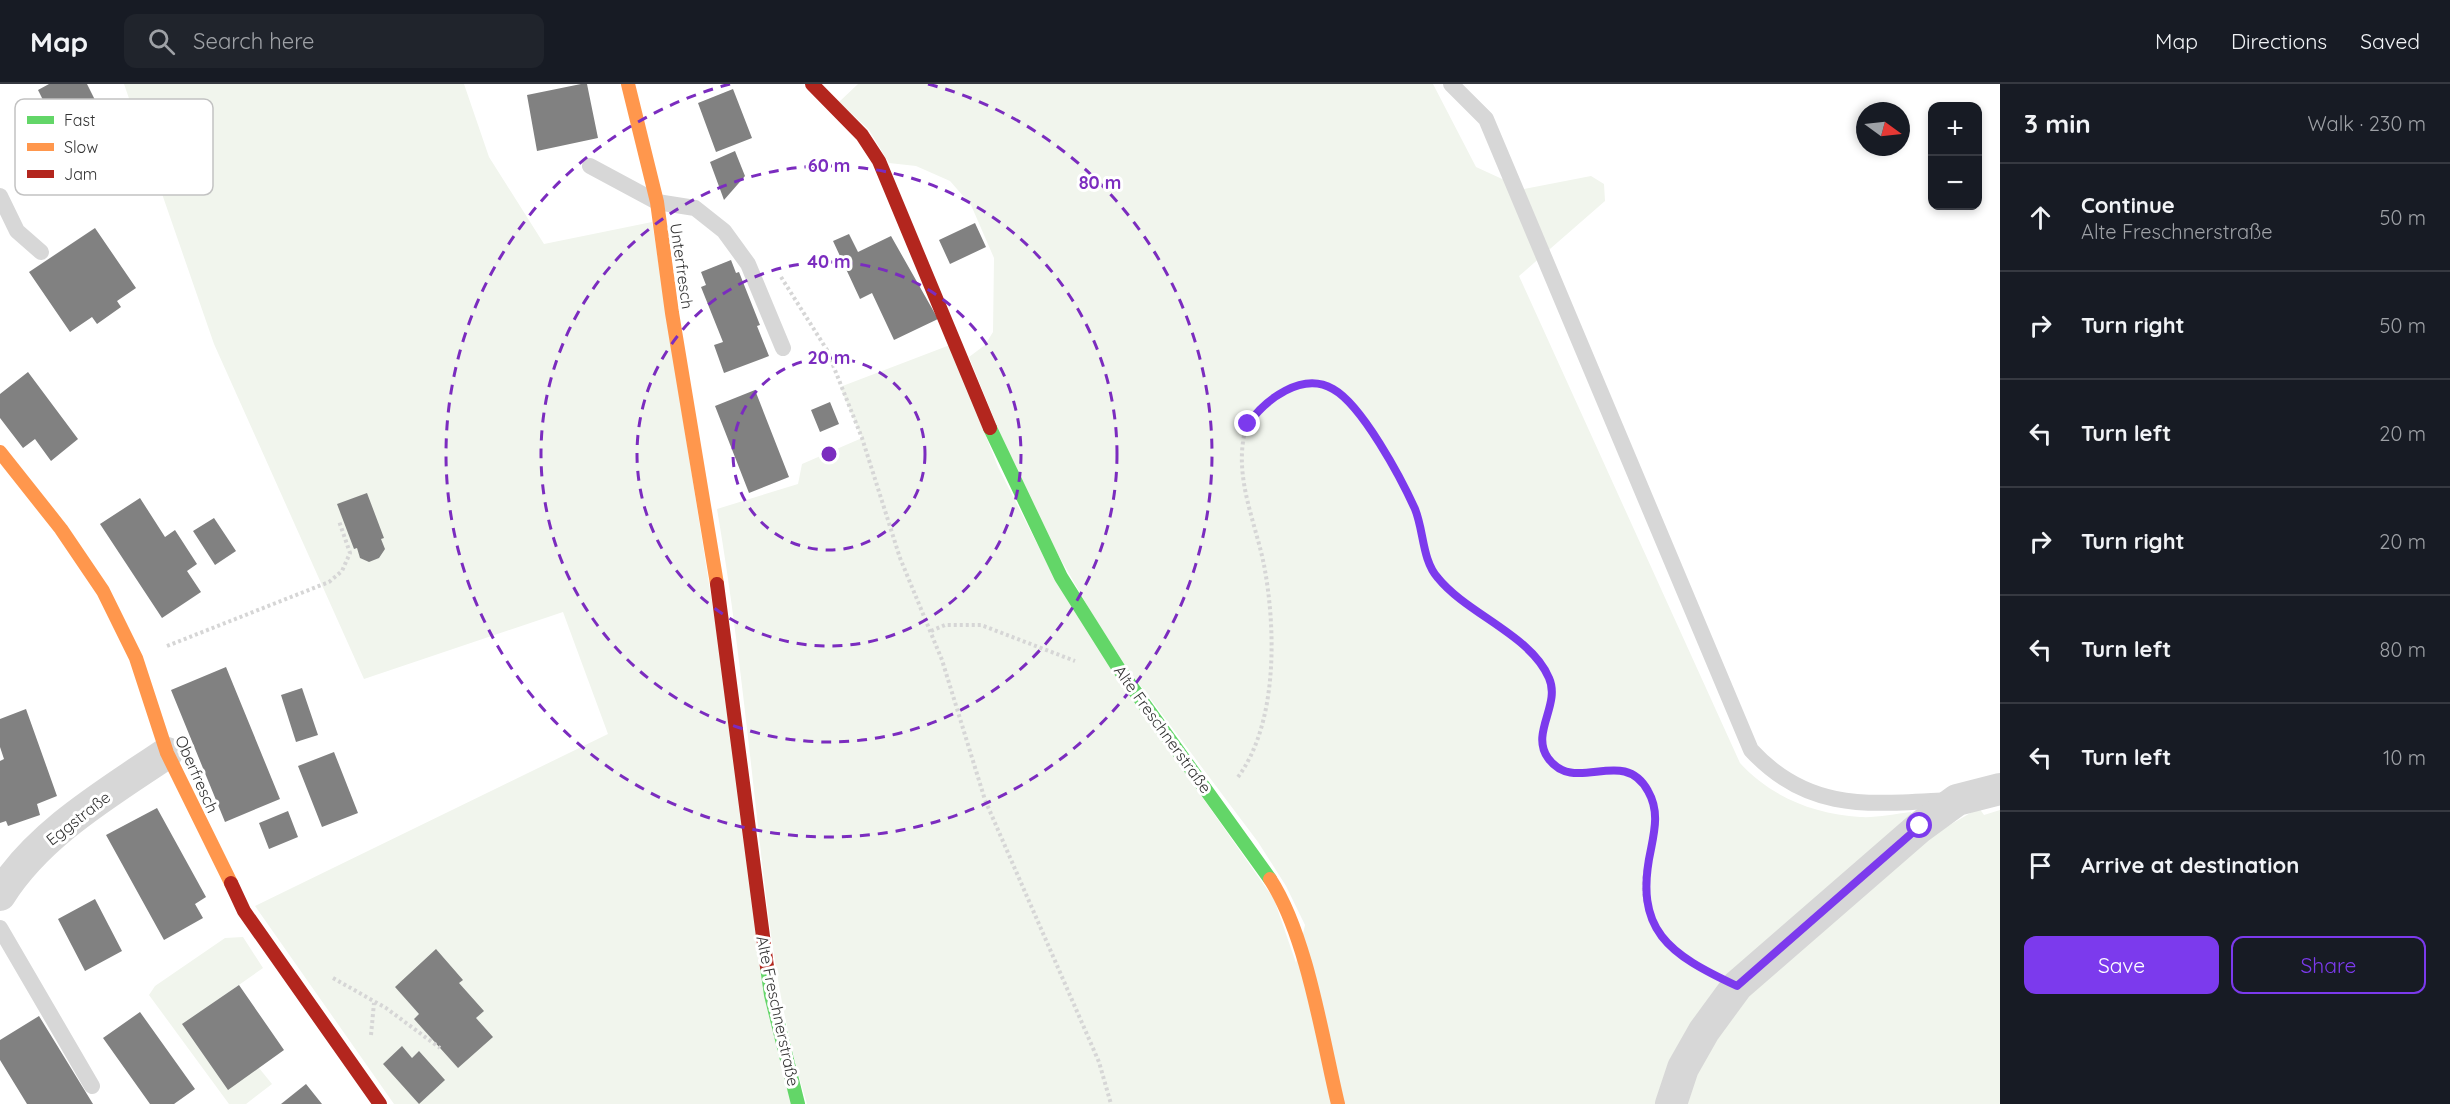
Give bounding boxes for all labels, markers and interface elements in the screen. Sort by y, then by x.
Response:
search box [124,14,544,68]
text: Map [30,24,88,59]
icon: search [145,25,178,58]
text: Search here [193,27,315,55]
text: Map [2155,28,2198,54]
text: Directions [2231,28,2327,54]
text: Saved [2360,28,2420,54]
legend [15,99,213,195]
north arrow [1856,102,1910,156]
map controls [1928,102,1982,210]
button: + [1928,102,1982,156]
text: 3 min [2024,107,2091,140]
text: Fast [64,110,95,130]
text: Walk · 230 m [2307,111,2426,136]
text: Slow [64,137,98,157]
text: 60 m [808,154,850,177]
button: − [1928,156,1982,210]
text: Jam [64,164,97,184]
text: 80 m [1079,171,1121,194]
text: Continue [2081,191,2175,219]
icon: ahead [2024,201,2057,234]
text: 50 m [2380,205,2426,230]
text: Alte Freschnerstraße [2081,219,2272,244]
street label: Unterfresch [666,222,698,310]
text: 40 m [807,250,851,273]
icon: right [2024,309,2057,342]
text: Turn right [2081,311,2185,339]
text: 50 m [2380,313,2426,338]
text: 20 m [808,346,850,369]
route end [1234,410,1260,436]
icon: left [2024,417,2057,450]
text: Turn left [2081,419,2171,447]
text: 20 m [2379,421,2426,446]
centre of rings [819,444,839,464]
icon: right [2024,525,2057,558]
text: Turn right [2081,527,2185,555]
text: 20 m [2379,529,2426,554]
icon: left [2024,633,2057,666]
text: Turn left [2081,635,2171,663]
text: 80 m [2380,637,2426,662]
street label: Alte Freschnerstraße [1110,661,1216,797]
street label: Oberfresch [171,732,223,816]
icon: left [2024,741,2057,774]
text: Turn left [2081,743,2171,771]
text: 10 m [2383,745,2426,770]
street label: Eggstraße [42,787,114,849]
route start [1906,812,1932,838]
icon: arrive [2024,849,2057,882]
text: Arrive at destination [2081,851,2299,879]
street label: Alte Freschnerstraße [752,934,804,1088]
button: Save [2024,936,2219,994]
button: Share [2231,936,2426,994]

